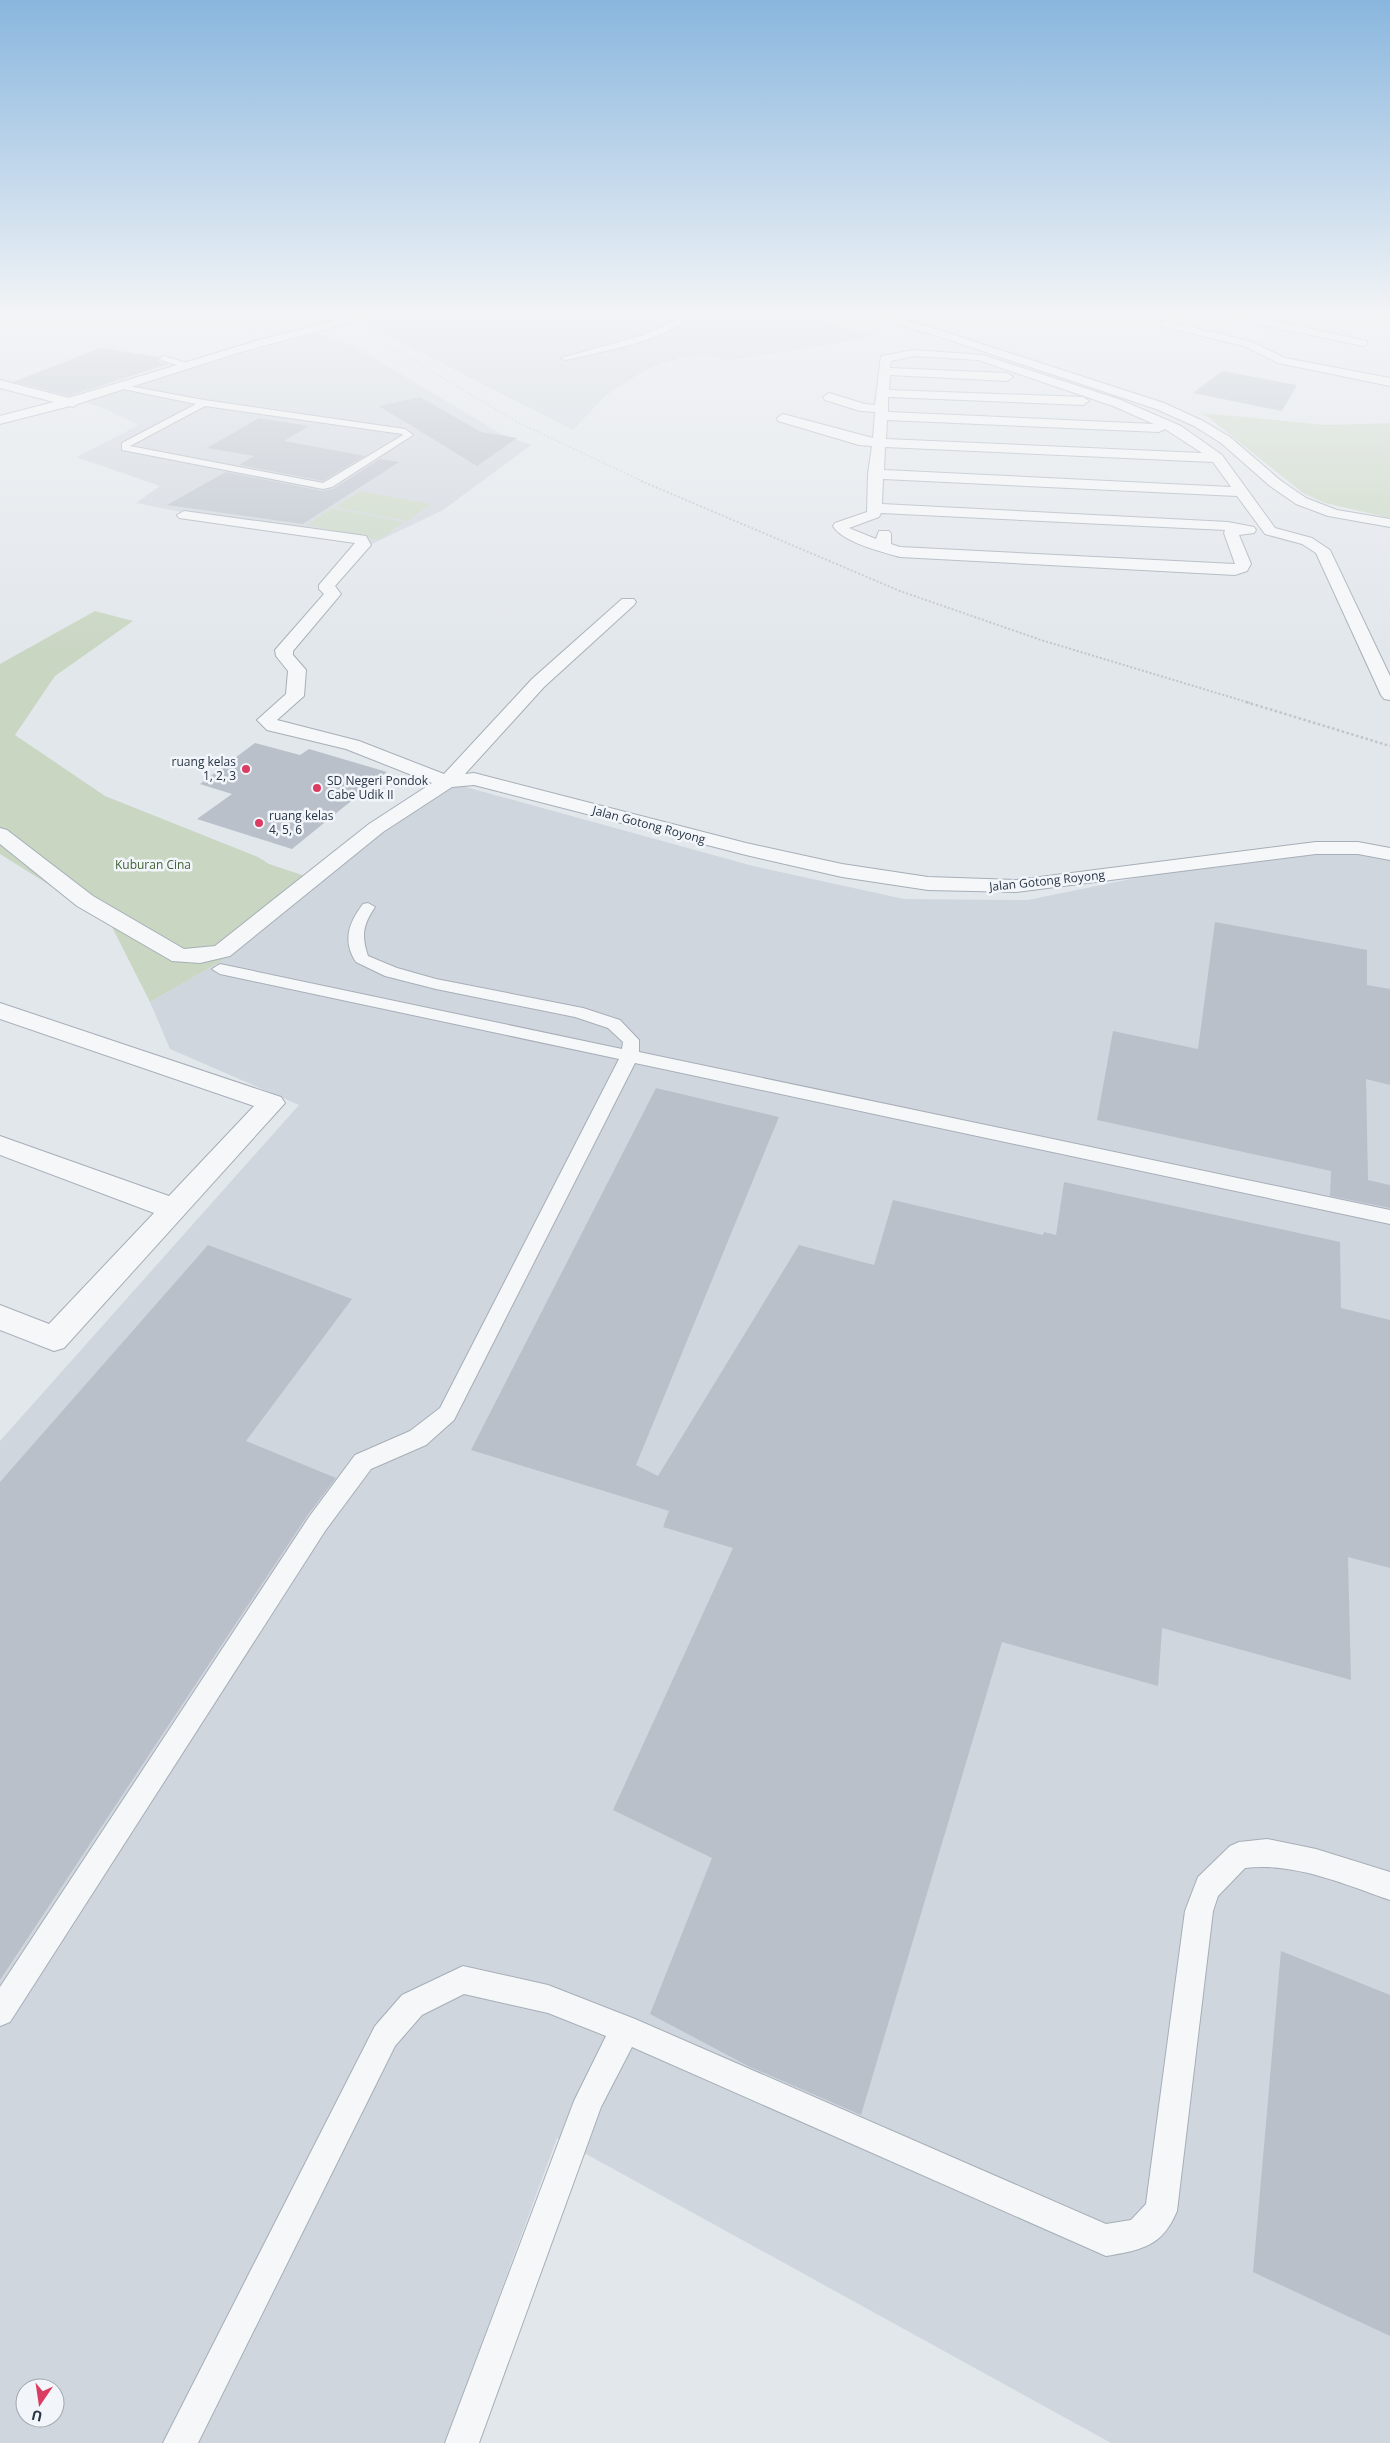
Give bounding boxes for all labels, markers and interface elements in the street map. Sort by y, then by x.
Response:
place label: ruang kelas 1, 2, 3 [172,753,236,784]
marker: ruang kelas 1, 2, 3 [240,763,252,775]
place label: SD Negeri Pondok Cabe Udik II [327,772,429,803]
marker: SD Negeri Pondok Cabe Udik II [311,782,323,794]
street label: Jalan Gotong Royong [590,801,708,848]
place label: ruang kelas 4, 5, 6 [269,807,334,838]
marker: ruang kelas 4, 5, 6 [253,817,265,829]
park label: Kuburan Cina [115,856,191,873]
street label: Jalan Gotong Royong [987,866,1106,895]
north arrow [15,2378,65,2428]
text: U [30,2406,44,2427]

